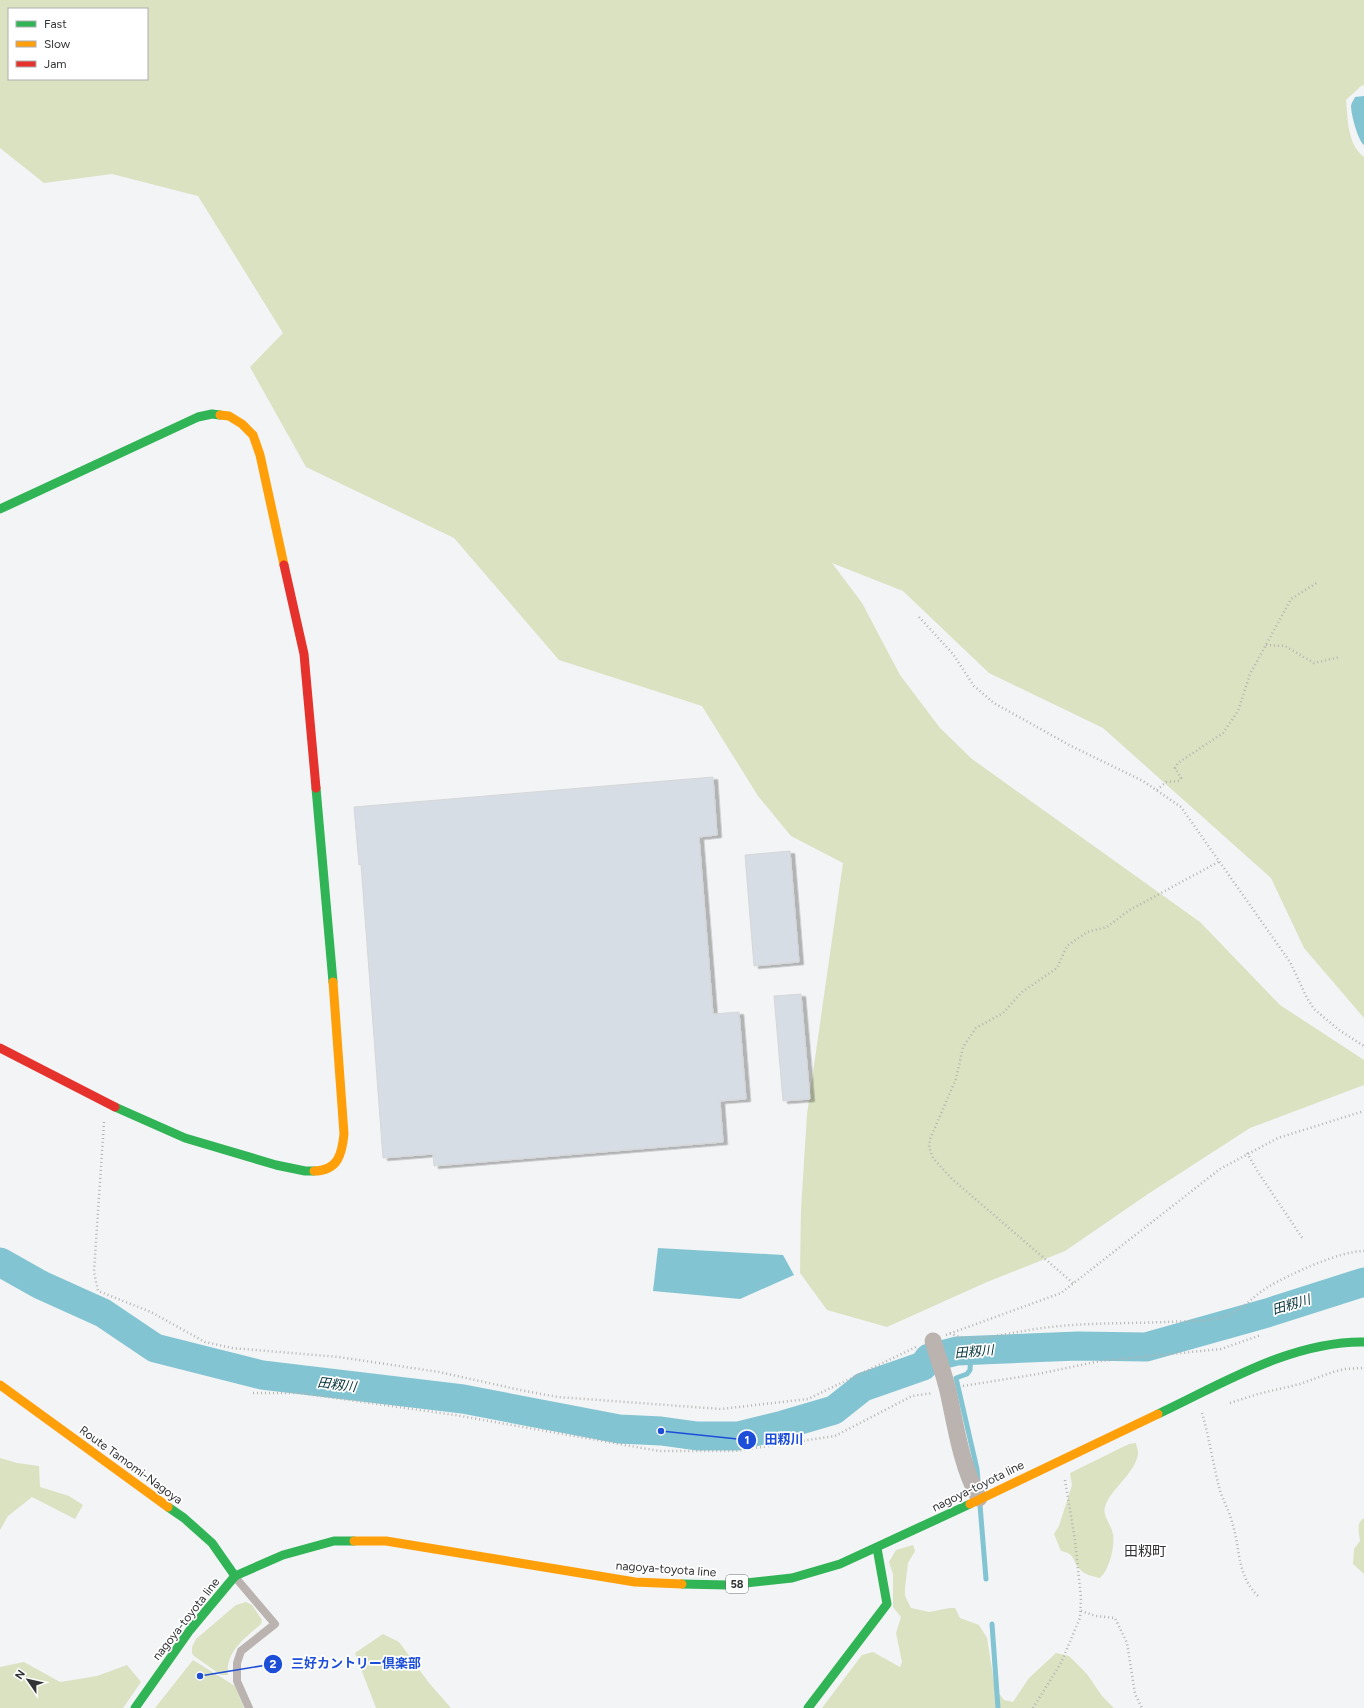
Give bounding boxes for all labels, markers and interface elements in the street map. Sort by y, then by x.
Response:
legend [8,8,148,80]
text: Fast [44,17,67,31]
text: Slow [44,37,71,51]
text: Jam [44,57,67,71]
water label: 田籾川 [1270,1291,1314,1317]
water label: 田籾川 [954,1342,996,1361]
water label: 田籾川 [317,1375,359,1395]
street label: Route Tamomi-Nagoya [77,1423,185,1507]
callout: 田籾川 [737,1427,812,1452]
text: 田籾川 [764,1432,804,1447]
text: 1 [744,1433,750,1447]
street label: nagoya-toyota line [930,1457,1027,1514]
district label: 田籾町 [1124,1543,1166,1560]
street label: nagoya-toyota line [615,1559,717,1580]
street label: nagoya-toyota line [149,1575,223,1663]
road number: 58 [726,1575,748,1593]
callout: 三好カントリー倶楽部 [263,1651,429,1676]
text: 三好カントリー倶楽部 [291,1656,421,1671]
text: 2 [270,1657,277,1671]
north arrow [8,1660,48,1700]
text: N [12,1668,28,1682]

